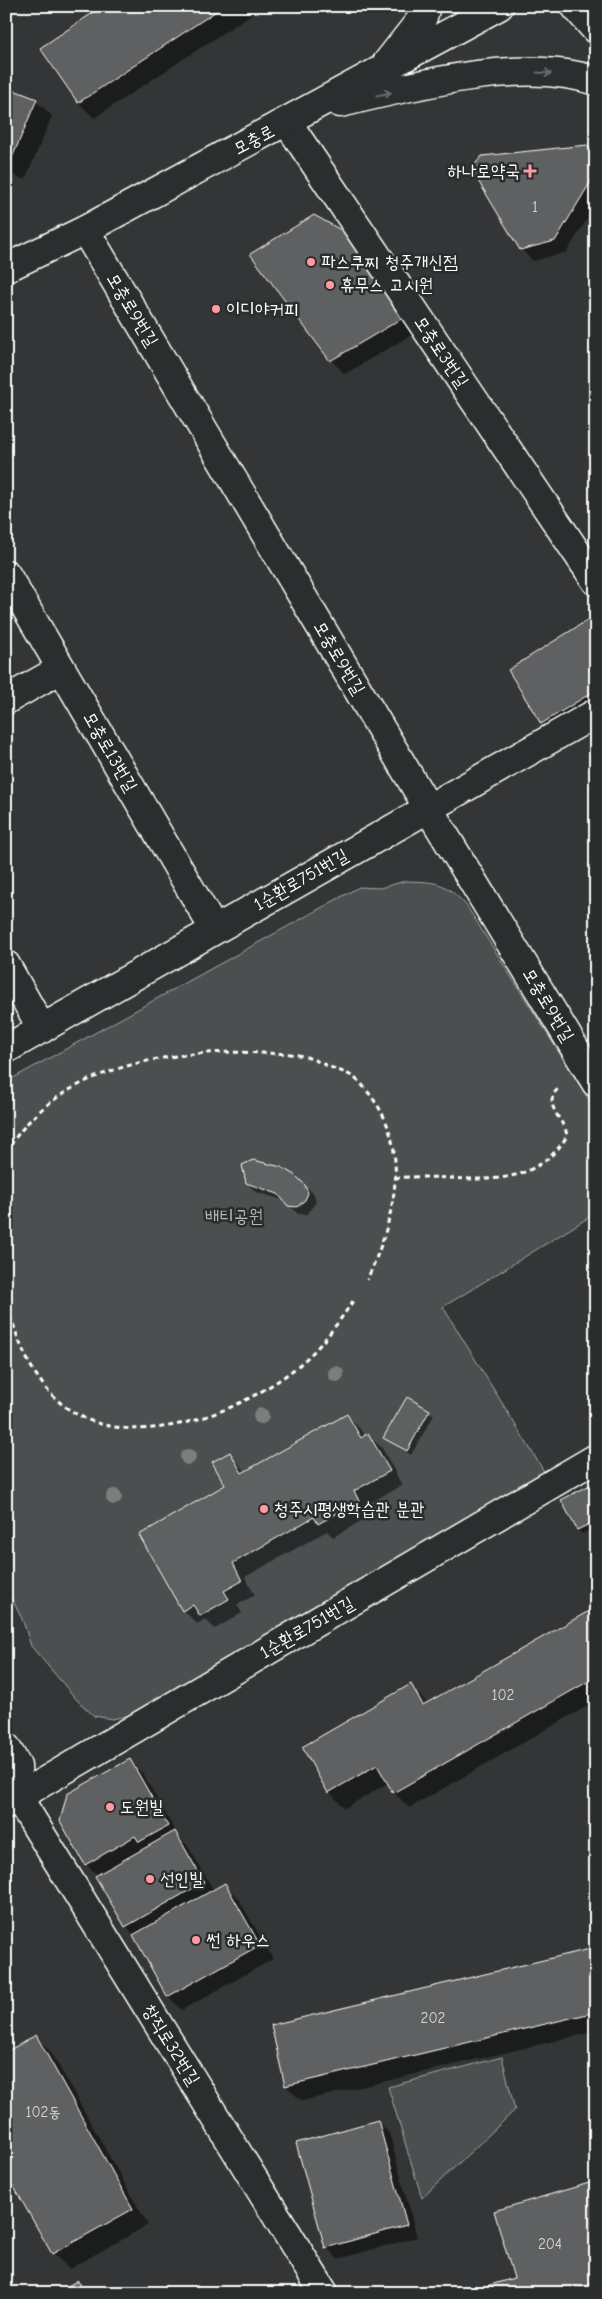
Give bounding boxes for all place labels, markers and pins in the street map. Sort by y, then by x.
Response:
place label: 하나로약국 [448,161,520,182]
marker: 하나로약국 [524,165,536,177]
place label: 파스쿠찌 청주개신점 [321,252,458,273]
marker: 파스쿠찌 청주개신점 [305,256,317,268]
place label: 휴무스 고시원 [340,275,433,296]
marker: 휴무스 고시원 [324,279,336,291]
place label: 이디야커피 [226,299,298,320]
marker: 이디야커피 [210,303,222,315]
place label: 청주시평생학습관 분관 [274,1499,425,1520]
marker: 청주시평생학습관 분관 [258,1503,270,1515]
place label: 도원빌 [120,1797,164,1818]
marker: 도원빌 [104,1801,116,1813]
place label: 선인빌 [160,1869,204,1890]
marker: 선인빌 [144,1873,156,1885]
place label: 썬 하우스 [206,1930,270,1951]
marker: 썬 하우스 [190,1934,202,1946]

